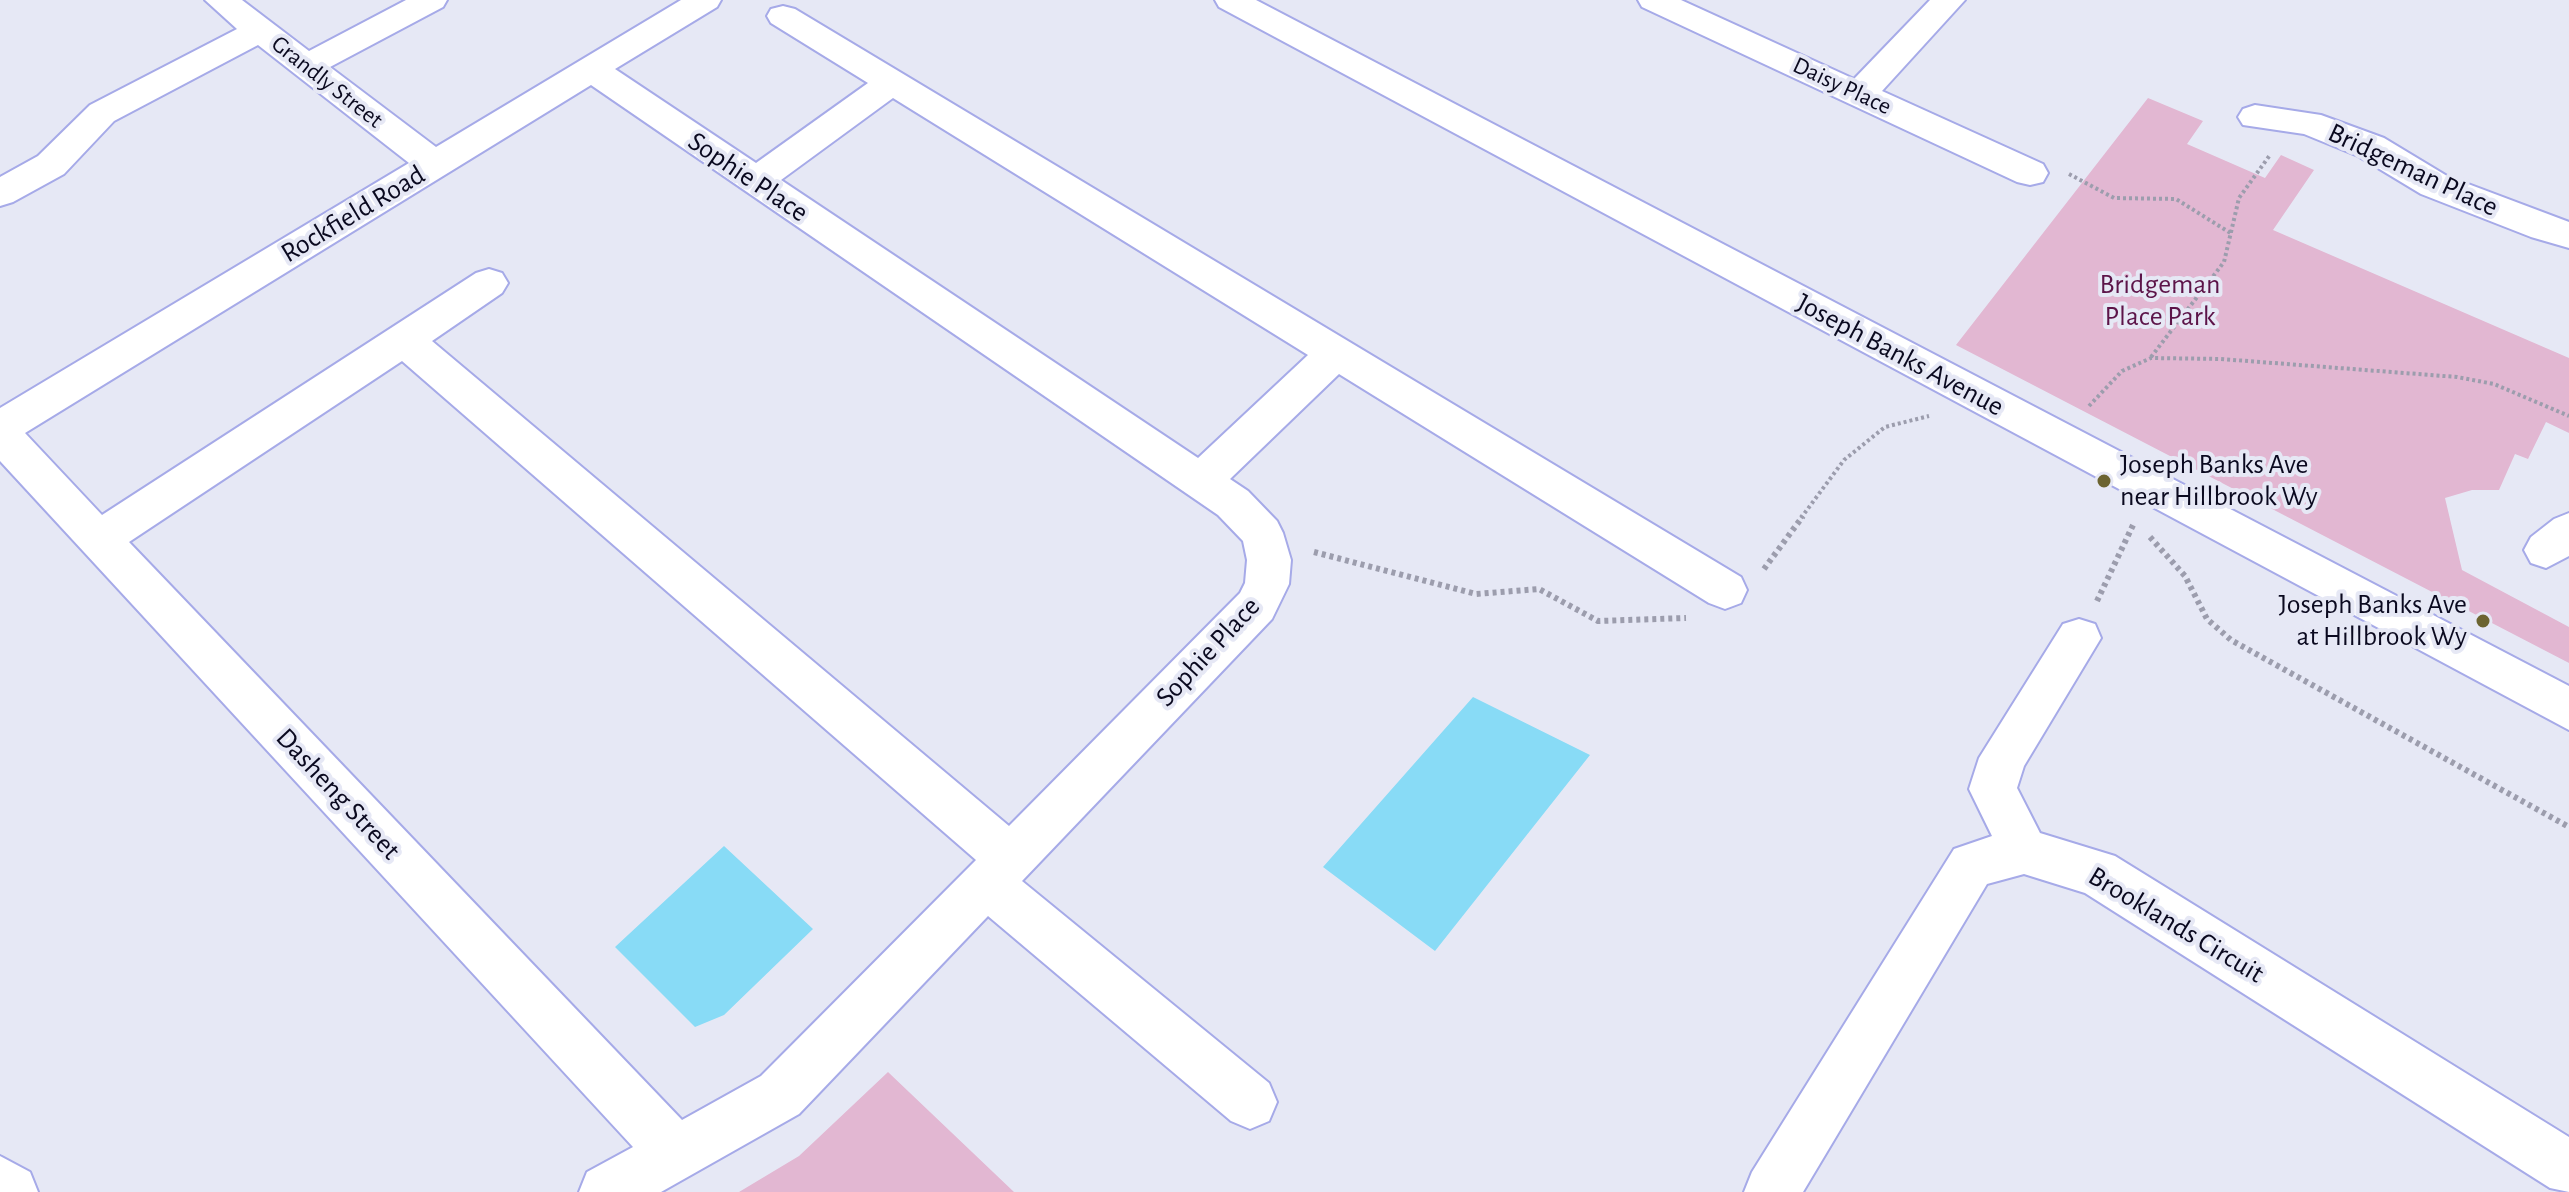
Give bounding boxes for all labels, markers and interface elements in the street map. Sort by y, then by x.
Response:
street label: Grandly Street [265,29,389,135]
street label: Daisy Place [1788,51,1896,121]
street label: Bridgeman Place [2323,116,2503,224]
street label: Sophie Place [682,125,814,229]
street label: Rockfield Road [275,158,431,270]
park label: Bridgeman Place Park [2099,268,2221,334]
street label: Joseph Banks Avenue [1791,286,2009,424]
place label: Joseph Banks Ave near Hillbrook Wy [2120,448,2318,514]
marker: Joseph Banks Ave near Hillbrook Wy [2095,472,2113,490]
place label: Joseph Banks Ave at Hillbrook Wy [2279,588,2467,654]
street label: Sophie Place [1149,590,1267,714]
marker: Joseph Banks Ave at Hillbrook Wy [2474,612,2492,630]
street label: Dasheng Street [269,721,407,867]
street label: Brooklands Circuit [2082,859,2270,991]

